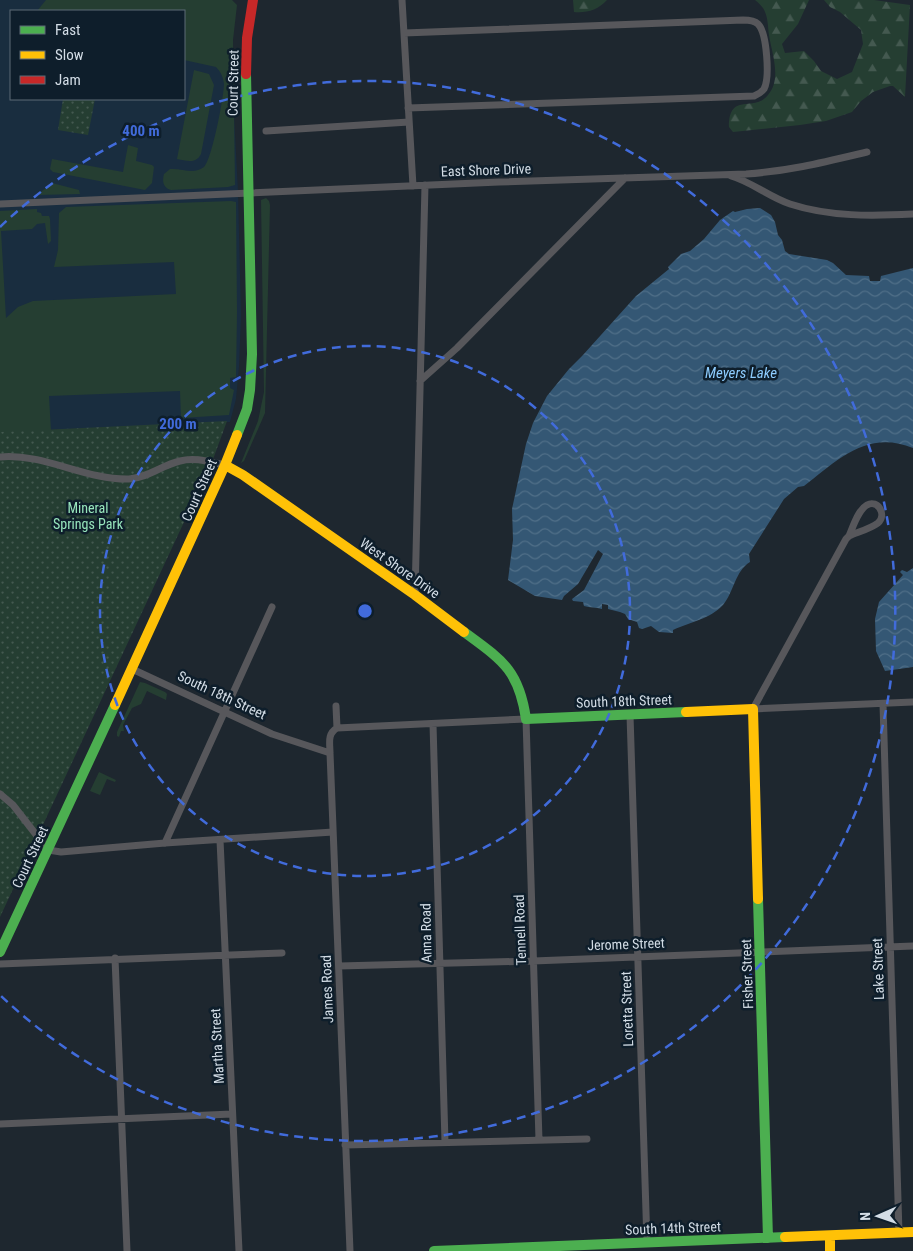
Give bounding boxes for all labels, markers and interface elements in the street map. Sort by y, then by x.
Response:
legend [10,10,185,100]
text: Fast [55,21,80,39]
text: Slow [55,46,84,64]
street label: Court Street [224,50,242,116]
text: Jam [55,71,81,89]
text: 400 m [122,122,160,140]
street label: East Shore Drive [441,160,532,180]
water label: Meyers Lake [705,364,777,382]
text: 200 m [159,415,197,433]
street label: Court Street [178,456,220,524]
park label: Mineral Springs Park [53,500,124,532]
street label: West Shore Drive [357,535,443,602]
centre of rings [356,602,374,620]
street label: South 18th Street [175,667,269,723]
street label: South 18th Street [576,691,672,711]
street label: Court Street [9,823,51,891]
street label: Tennell Road [511,894,529,966]
street label: Anna Road [417,903,435,963]
street label: Jerome Street [587,935,665,953]
street label: Lake Street [869,938,887,1000]
street label: Fisher Street [738,939,756,1009]
street label: James Road [318,955,336,1023]
street label: Loretta Street [618,971,636,1047]
street label: Martha Street [207,1008,227,1084]
north arrow [853,1191,903,1241]
text: N [857,1212,873,1221]
street label: South 14th Street [625,1218,721,1238]

